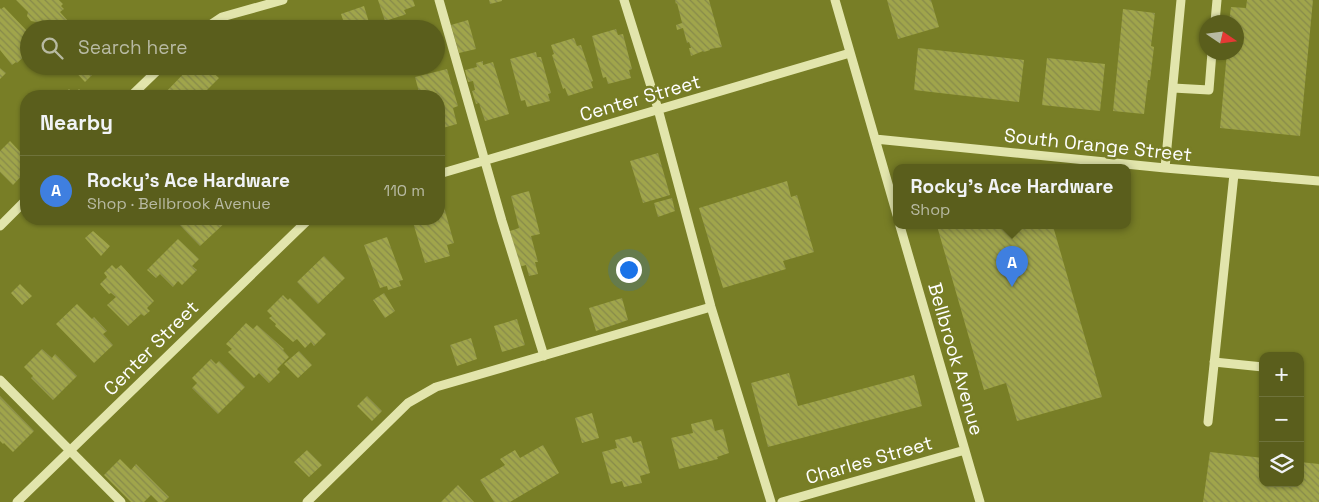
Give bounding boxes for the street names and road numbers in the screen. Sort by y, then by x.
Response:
street label: Center Street [577,69,703,127]
street label: South Orange Street [1003,123,1193,167]
street label: Bellbrook Avenue [922,280,990,438]
street label: Center Street [98,295,204,401]
street label: Charles Street [803,430,935,490]

